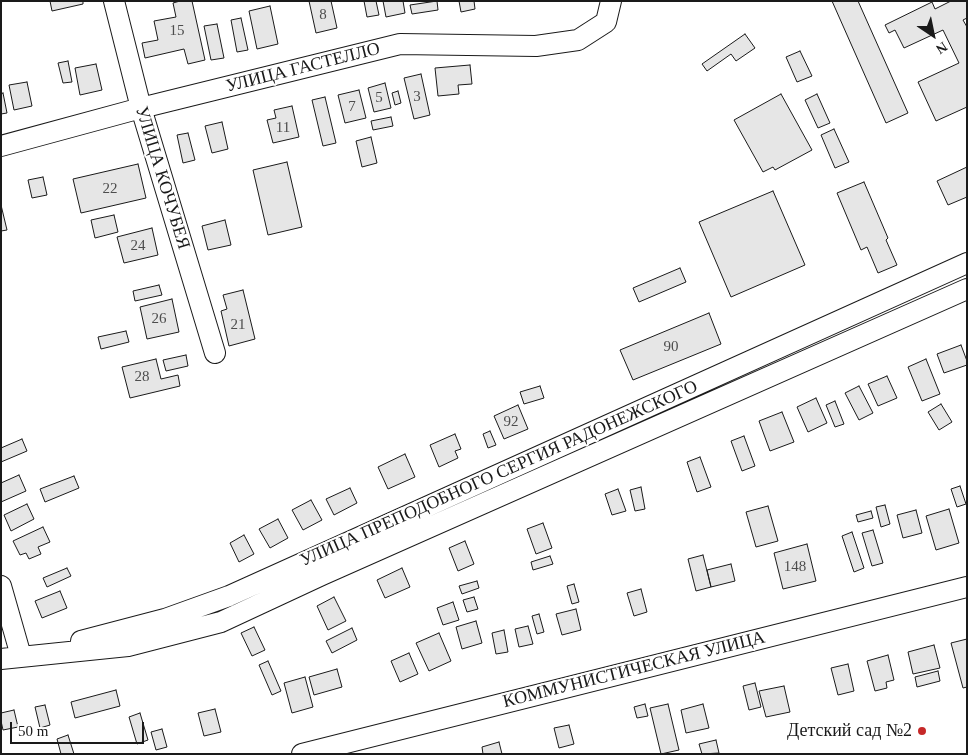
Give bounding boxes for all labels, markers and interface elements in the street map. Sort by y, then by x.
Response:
house number: 8 [319,6,327,24]
north arrow [908,10,958,60]
house number: 15 [170,22,184,40]
street label: УЛИЦА ГАСТЕЛЛО [224,38,382,98]
text: N [933,39,950,57]
house number: 3 [413,88,421,106]
house number: 5 [375,89,383,107]
house number: 7 [348,98,356,116]
street label: УЛИЦА КОЧУБЕЯ [130,104,194,252]
house number: 11 [276,119,290,137]
house number: 22 [102,180,118,198]
house number: 24 [130,237,146,255]
house number: 26 [152,310,166,328]
house number: 21 [230,316,246,334]
house number: 90 [664,338,678,356]
house number: 28 [134,368,150,386]
street label: УЛИЦА ПРЕПОДОБНОГО СЕРГИЯ РАДОНЕЖСКОГО [297,376,701,572]
house number: 92 [504,413,518,431]
house number: 148 [784,558,806,576]
street label: КОММУНИСТИЧЕСКАЯ УЛИЦА [501,627,767,713]
scale bar [12,712,146,744]
place label: Детский сад №2 [787,720,912,742]
text: 50 m [18,723,48,739]
marker: Детский сад №2 [916,725,928,737]

